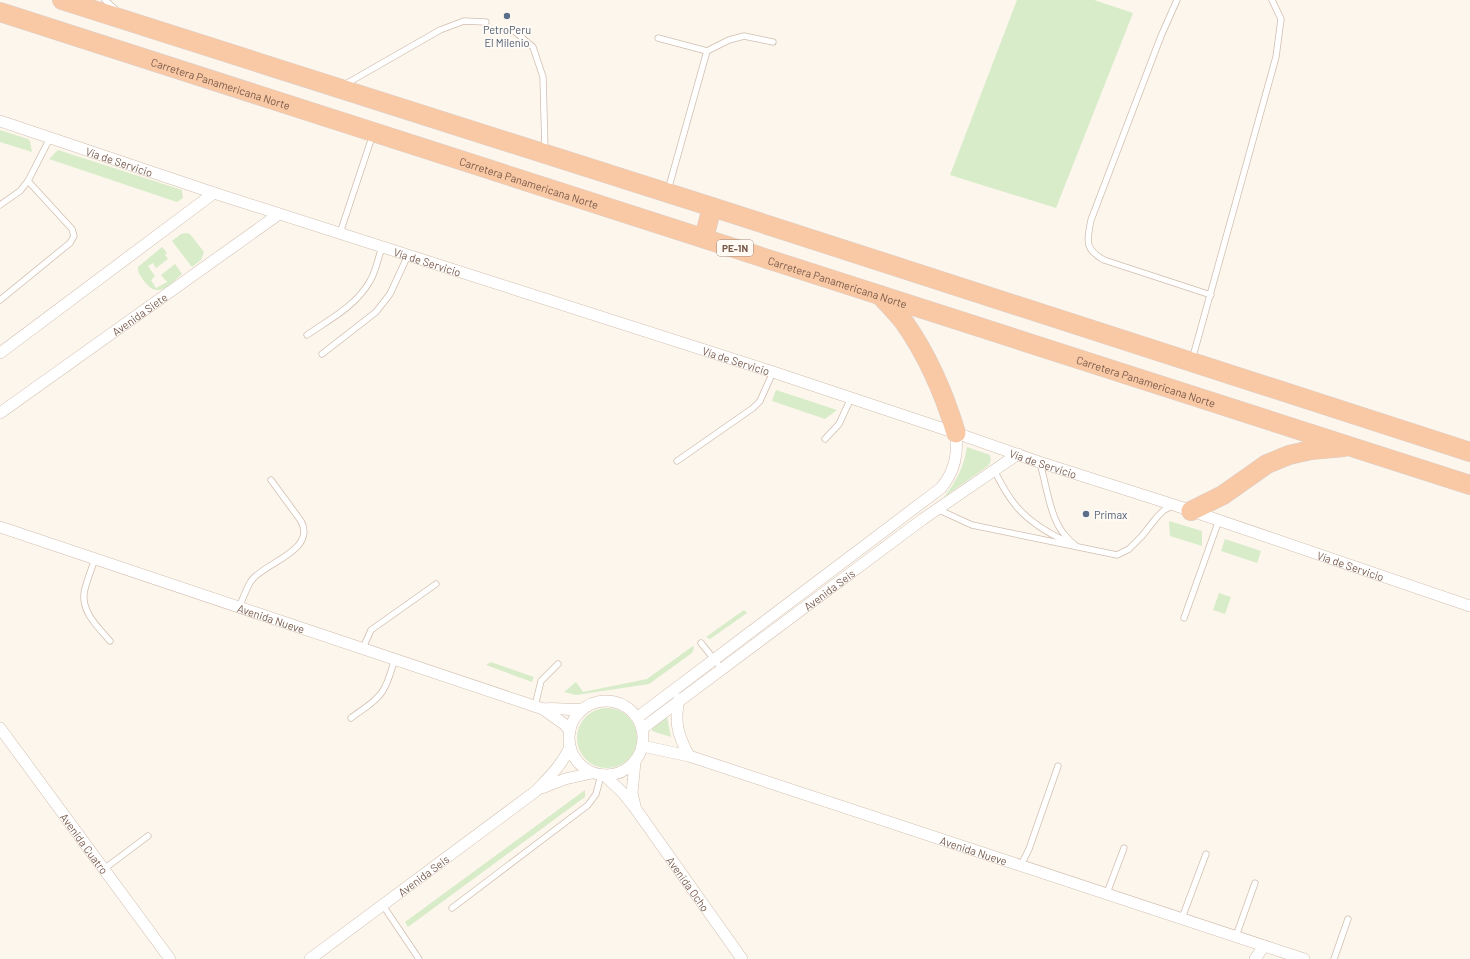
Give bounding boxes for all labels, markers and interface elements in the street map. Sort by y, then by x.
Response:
marker: PetroPeru El Milenio [502,11,512,21]
place label: PetroPeru El Milenio [483,23,531,49]
street label: Carretera Panamericana Norte [150,55,292,112]
street label: Vía de Servicio [84,144,155,178]
street label: Carretera Panamericana Norte [458,154,601,211]
road number: PE-1N [717,240,753,256]
street label: Vía de Servicio [392,245,463,278]
street label: Carretera Panamericana Norte [767,253,909,310]
street label: Avenida Siete [109,290,169,338]
street label: Vía de Servicio [701,343,771,377]
street label: Carretera Panamericana Norte [1075,352,1217,409]
street label: Vía de Servicio [1008,446,1079,480]
place label: Primax [1094,508,1127,521]
marker: Primax [1081,509,1091,519]
street label: Vía de Servicio [1316,548,1386,583]
street label: Avenida Seis [801,566,857,612]
street label: Avenida Nueve [236,601,306,635]
street label: Avenida Cuatro [58,810,111,876]
street label: Avenida Nueve [939,833,1009,867]
street label: Avenida Seis [395,852,451,898]
street label: Avenida Ocho [665,854,712,914]

